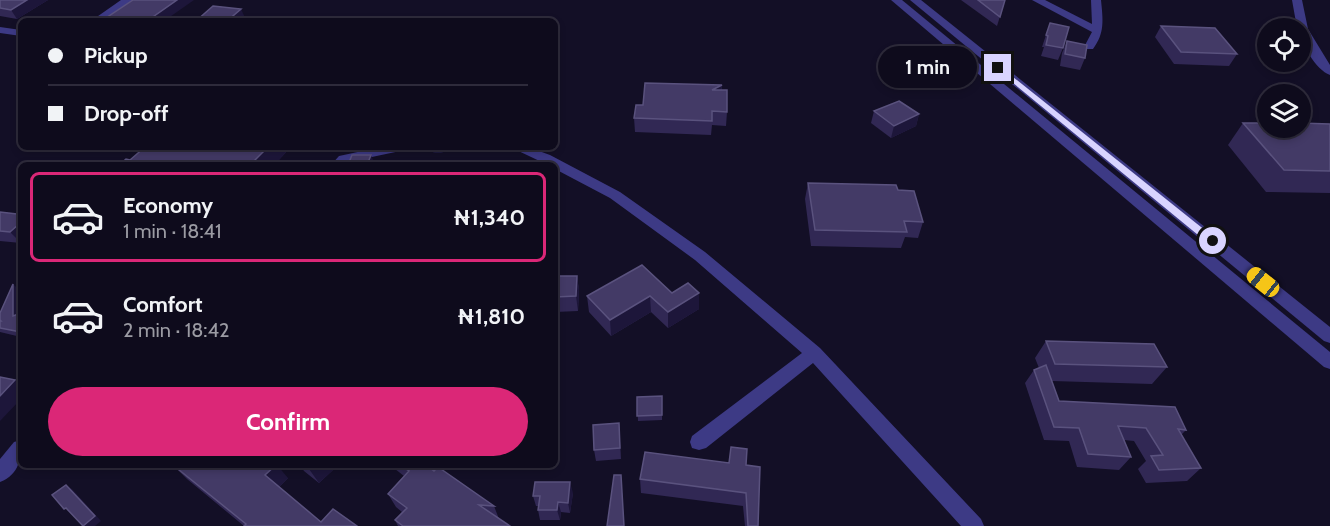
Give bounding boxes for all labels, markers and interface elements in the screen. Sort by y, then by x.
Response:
map controls [1257,18,1311,138]
button: locate [1257,18,1311,72]
text: Pickup [84,42,148,69]
callout: 1 min [878,47,977,89]
route end [984,54,1011,81]
text: 1 min [905,55,950,79]
button: layers [1257,84,1311,138]
text: Drop-off [84,100,168,127]
icon: car [51,190,105,244]
text: Economy [123,192,213,219]
text: ₦1,340 [453,204,525,231]
text: 1 min · 18:41 [123,219,222,243]
route start [1199,227,1226,254]
car [1243,264,1283,300]
icon: car [51,289,105,343]
text: Comfort [123,291,202,318]
text: ₦1,810 [457,303,525,330]
text: 2 min · 18:42 [123,318,230,342]
button: Confirm [48,387,528,456]

